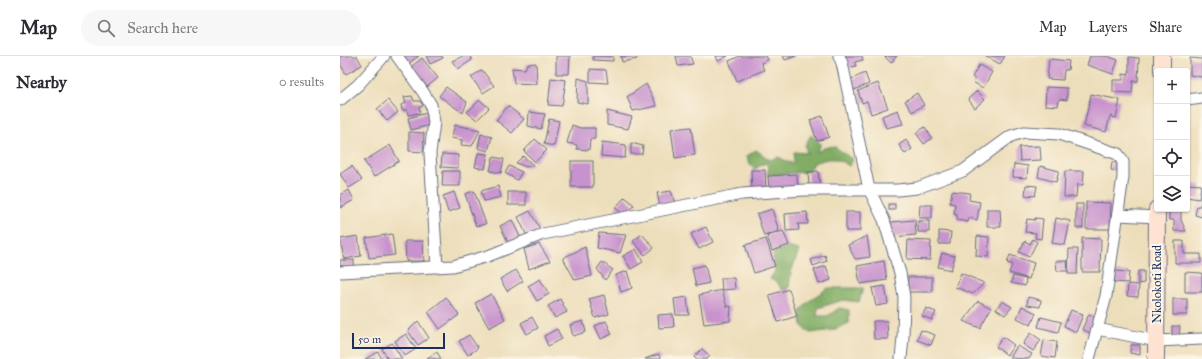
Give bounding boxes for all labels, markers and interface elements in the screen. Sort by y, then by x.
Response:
search box [81,10,361,46]
text: Map [20,16,57,39]
icon: search [95,17,117,39]
text: Search here [127,19,198,37]
text: Map [1039,19,1067,36]
text: Layers [1089,19,1127,36]
text: Share [1149,19,1182,36]
map controls [1154,68,1190,212]
button: + [1154,68,1190,104]
text: Nearby [16,72,67,93]
text: 0 results [279,74,324,90]
button: − [1154,104,1190,140]
button: locate [1154,140,1190,176]
button: layers [1154,176,1190,212]
street label: Nkolokoti Road [1150,245,1164,323]
scale bar [352,331,445,350]
text: 50 m [358,333,381,346]

